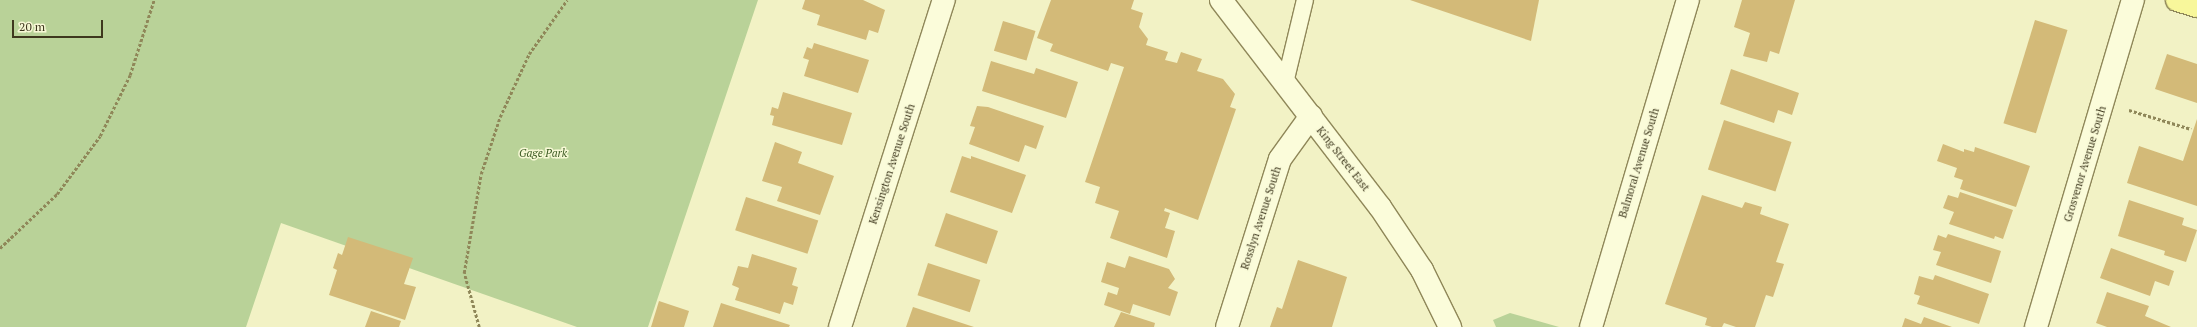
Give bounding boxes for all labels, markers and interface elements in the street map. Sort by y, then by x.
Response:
scale bar [14,12,105,38]
text: 20 m [19,19,45,34]
street label: Kensington Avenue South [866,102,918,226]
street label: Grosvenor Avenue South [2061,104,2109,224]
street label: Balmoral Avenue South [1616,106,1662,220]
street label: King Street East [1314,124,1372,194]
park label: Gage Park [519,146,567,160]
street label: Rosslyn Avenue South [1238,165,1284,271]

